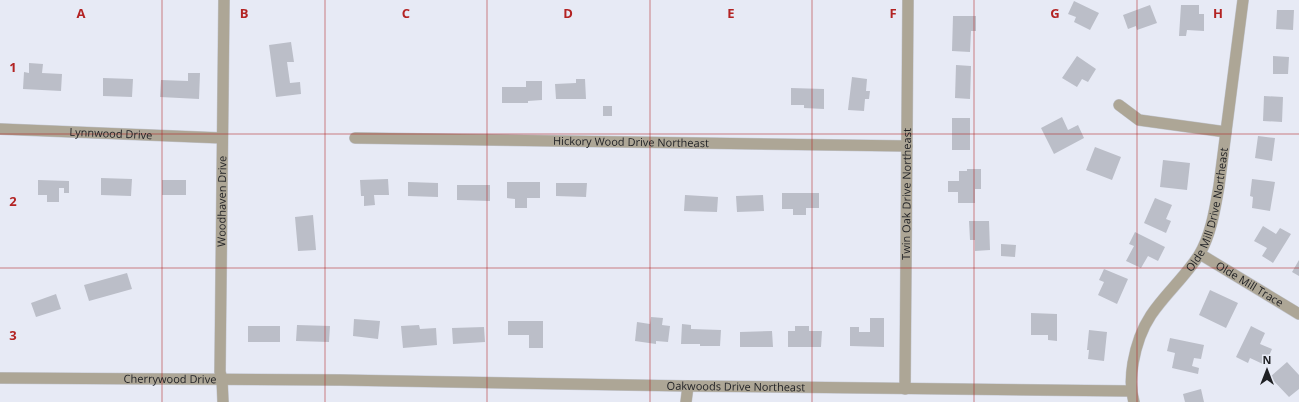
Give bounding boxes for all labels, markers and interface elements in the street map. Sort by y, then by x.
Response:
text: A [77,4,86,22]
text: B [240,4,249,22]
text: C [402,4,410,22]
text: D [563,4,573,22]
text: E [727,4,735,22]
text: F [889,4,897,22]
text: G [1050,4,1060,22]
text: H [1213,4,1223,22]
text: 1 [9,58,17,76]
street label: Lynnwood Drive [69,124,153,142]
street label: Twin Oak Drive Northeast [898,128,914,260]
street label: Hickory Wood Drive Northeast [553,133,709,150]
street label: Olde Mill Drive Northeast [1182,146,1231,274]
street label: Woodhaven Drive [213,156,229,247]
text: 2 [9,192,17,210]
street label: Olde Mill Trace [1213,257,1286,310]
text: 3 [9,326,17,344]
north arrow [1247,350,1287,390]
text: N [1263,352,1271,367]
street label: Cherrywood Drive [124,371,216,386]
street label: Oakwoods Drive Northeast [667,378,805,394]

